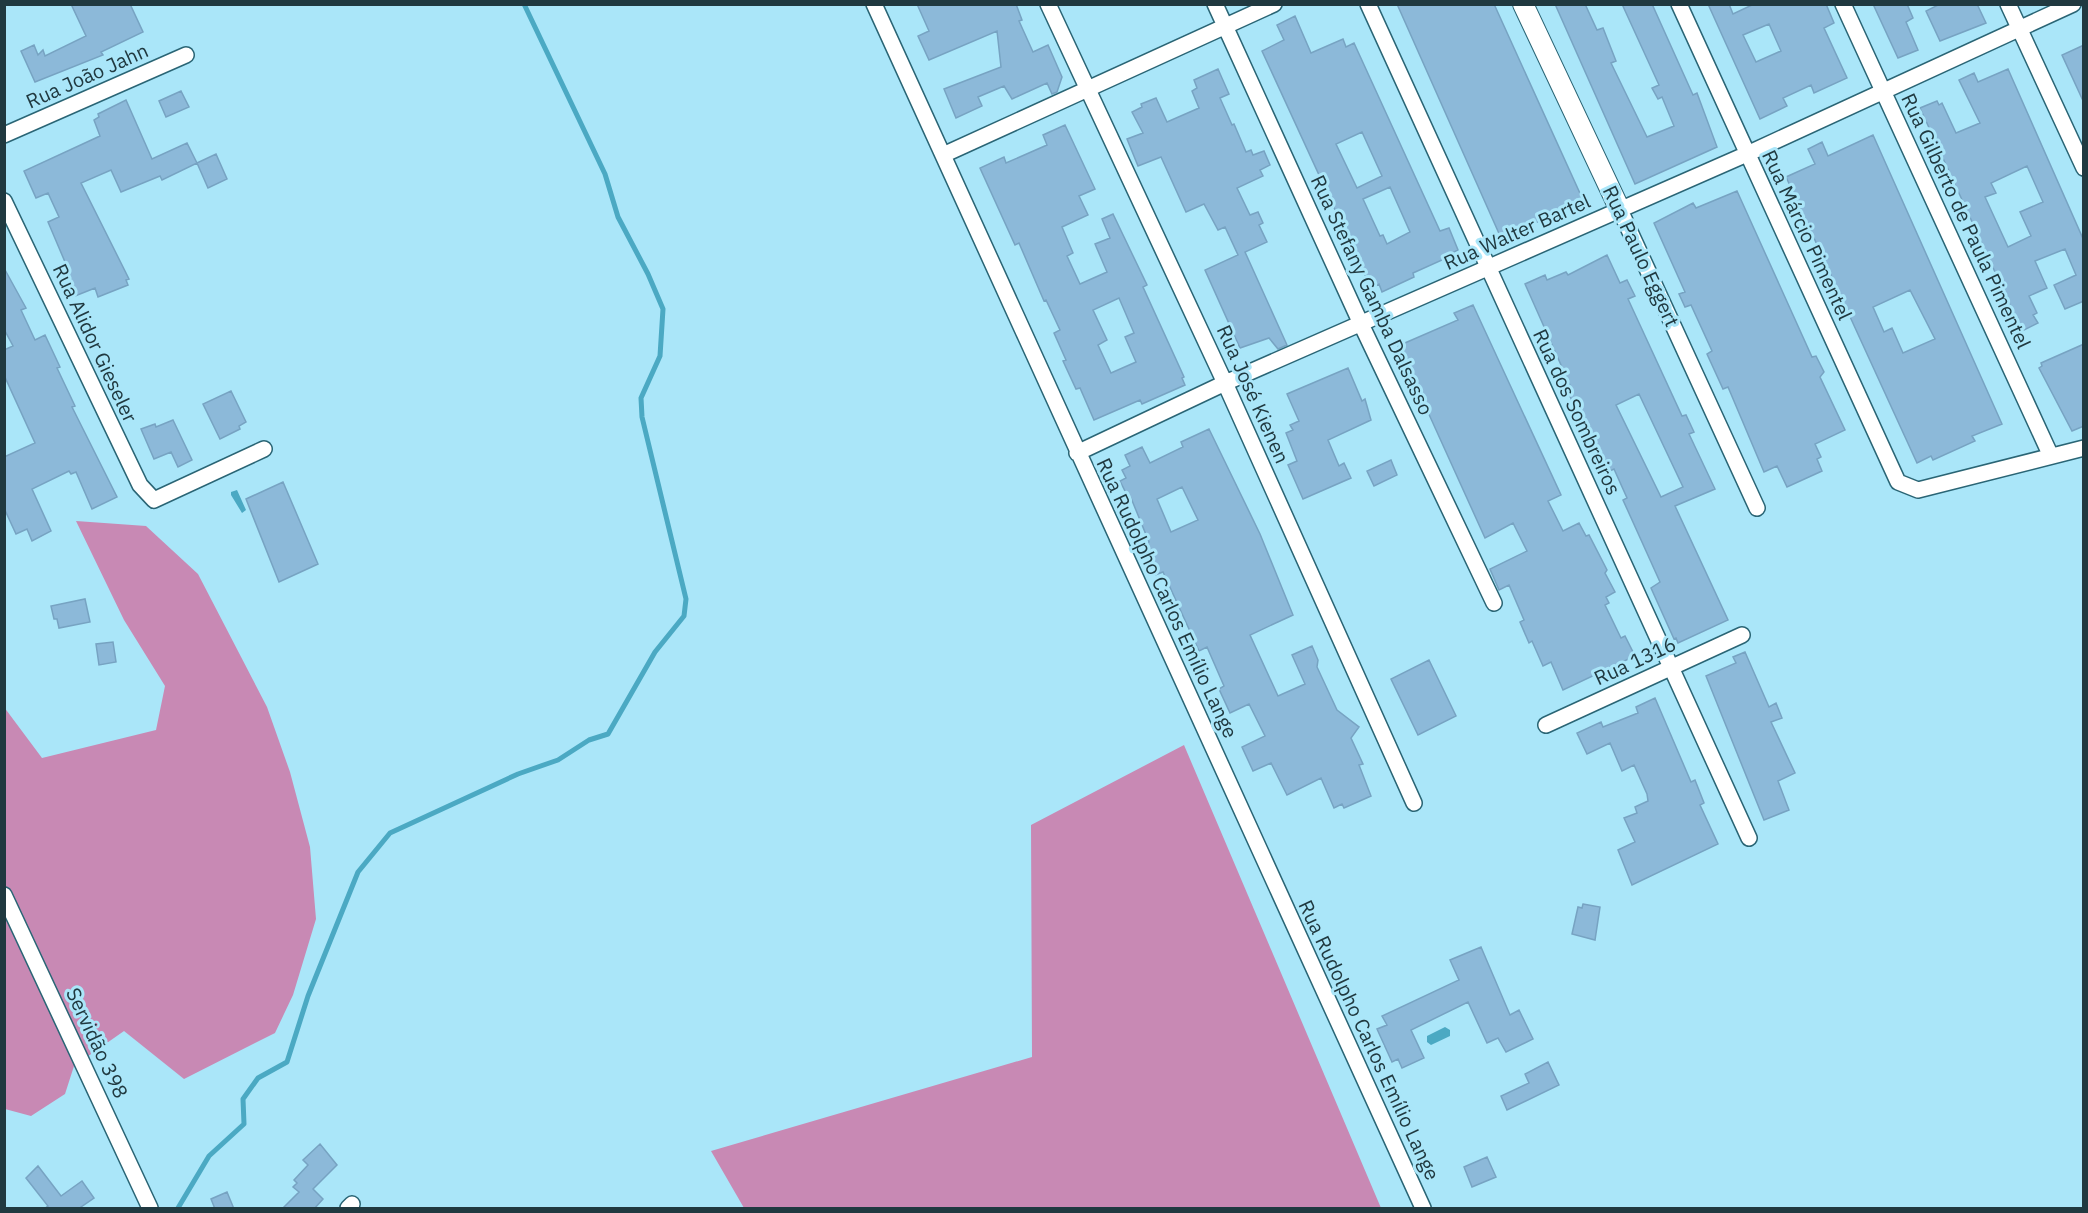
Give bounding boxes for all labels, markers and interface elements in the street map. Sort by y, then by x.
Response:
street label: Rua João Jahn [21,37,152,115]
street label: Rua Gilberto de Paula Pimentel [1895,89,2038,353]
street label: Rua Márcio Pimentel [1756,145,1859,324]
street label: Rua Stefany Gamba Dalsasso [1305,170,1440,419]
street label: Rua Paulo Eggert [1597,181,1686,331]
street label: Rua Walter Bartel [1439,187,1594,276]
street label: Rua Alidor Gieseler [47,259,144,426]
street label: Rua José Kienen [1211,320,1296,467]
street label: Rua dos Sombreiros [1527,324,1628,499]
street label: Rua Rudolpho Carlos Emílio Lange [1090,453,1244,742]
street label: Rua 1316 [1589,630,1680,691]
street label: Rua Rudolpho Carlos Emílio Lange [1292,895,1446,1184]
street label: Servidão 398 [60,983,135,1103]

